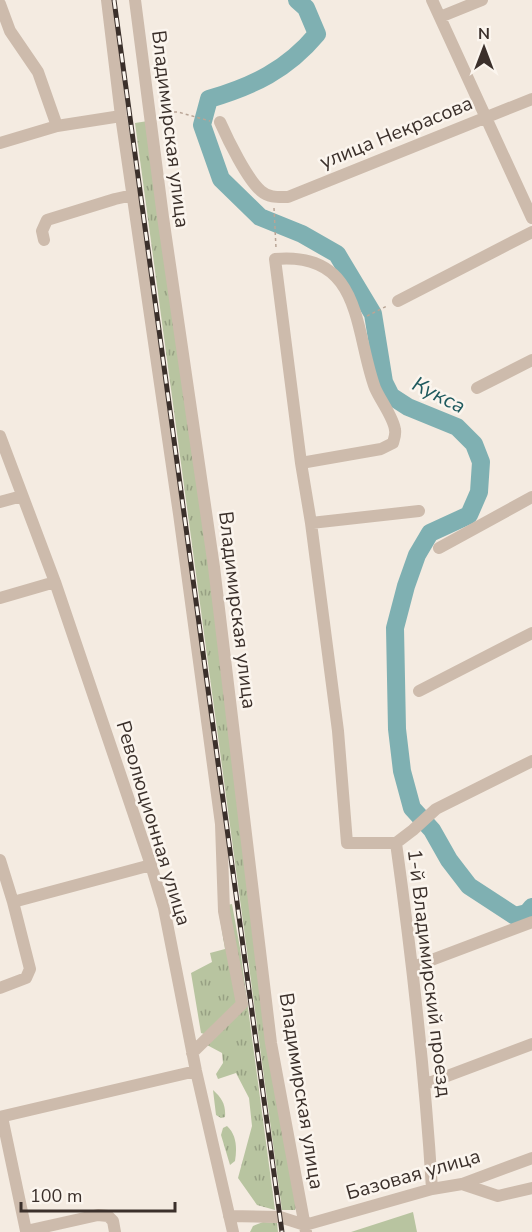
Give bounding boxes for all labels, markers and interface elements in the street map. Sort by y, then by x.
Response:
north arrow [454,18,514,78]
text: N [478,23,490,45]
street label: Владимирская улица [145,29,196,229]
street label: улица Некрасова [316,89,477,175]
water label: Кукса [408,370,470,420]
street label: Владимирская улица [212,510,263,710]
street label: Революционная улица [109,717,198,929]
street label: 1-й Владимирский проезд [401,848,458,1099]
street label: Владимирская улица [273,991,330,1191]
street label: Базовая улица [343,1142,484,1207]
scale bar [21,1175,176,1213]
text: 100 m [30,1184,82,1208]

